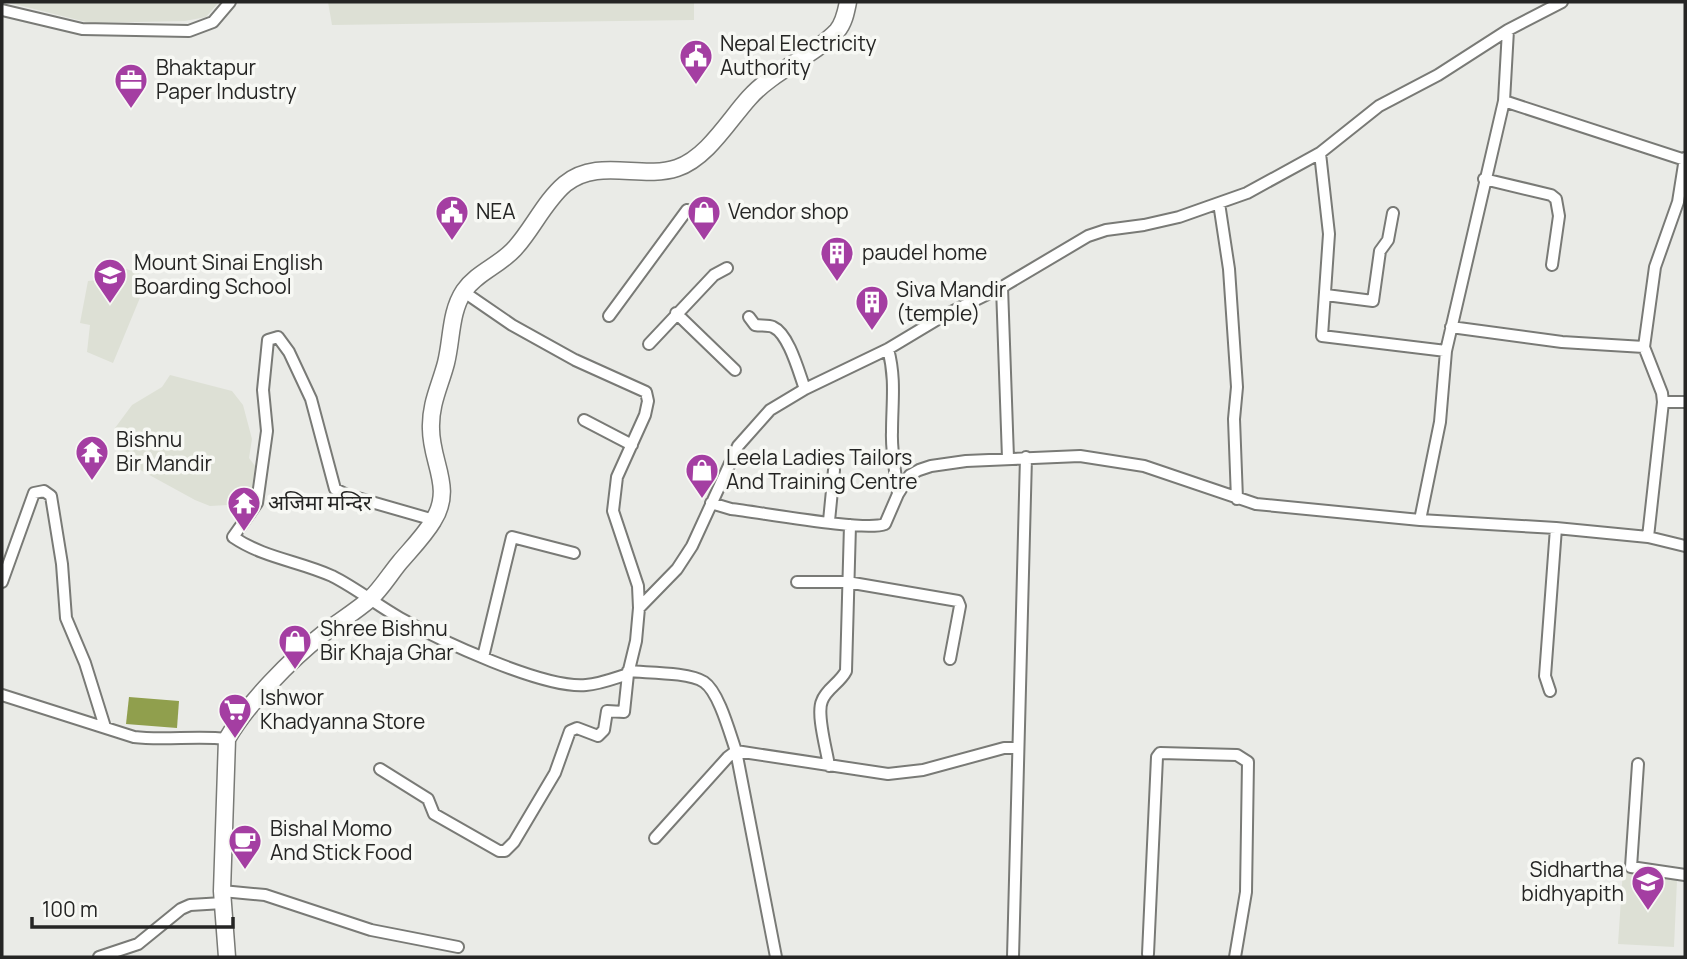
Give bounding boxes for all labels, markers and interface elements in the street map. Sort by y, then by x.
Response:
place label: Nepal Electricity Authority [720,29,877,81]
public building icon: Nepal Electricity Authority [677,37,715,86]
place label: Bhaktapur Paper Industry [156,53,297,105]
office icon: Bhaktapur Paper Industry [112,61,150,110]
public building icon: NEA [433,193,471,242]
shop icon: Vendor shop [685,193,723,242]
place label: NEA [476,197,516,225]
place label: Vendor shop [728,197,849,225]
building icon: paudel home [818,234,856,283]
place label: paudel home [862,238,987,266]
place label: Mount Sinai English Boarding School [134,248,323,300]
school or university icon: Mount Sinai English Boarding School [91,256,129,305]
place label: Siva Mandir (temple) [896,275,1007,327]
building icon: Siva Mandir (temple) [853,283,891,332]
place label: Bishnu Bir Mandir [116,425,213,477]
temple icon: Bishnu Bir Mandir [73,433,111,482]
place label: Leela Ladies Tailors And Training Centre [726,443,918,495]
shop icon: Leela Ladies Tailors And Training Centre [683,451,721,500]
temple icon: अजिमा मन्दिर [225,484,263,533]
place label: अजिमा मन्दिर [268,488,372,516]
place label: Shree Bishnu Bir Khaja Ghar [320,614,454,666]
shop icon: Shree Bishnu Bir Khaja Ghar [276,622,314,671]
place label: Ishwor Khadyanna Store [260,683,425,735]
supermarket icon: Ishwor Khadyanna Store [216,691,254,740]
place label: Bishal Momo And Stick Food [270,814,412,866]
cafe icon: Bishal Momo And Stick Food [226,822,264,871]
place label: Sidhartha bidhyapith [1521,855,1624,907]
school or university icon: Sidhartha bidhyapith [1629,863,1667,912]
scale bar [32,886,233,930]
text: 100 m [42,895,98,923]

